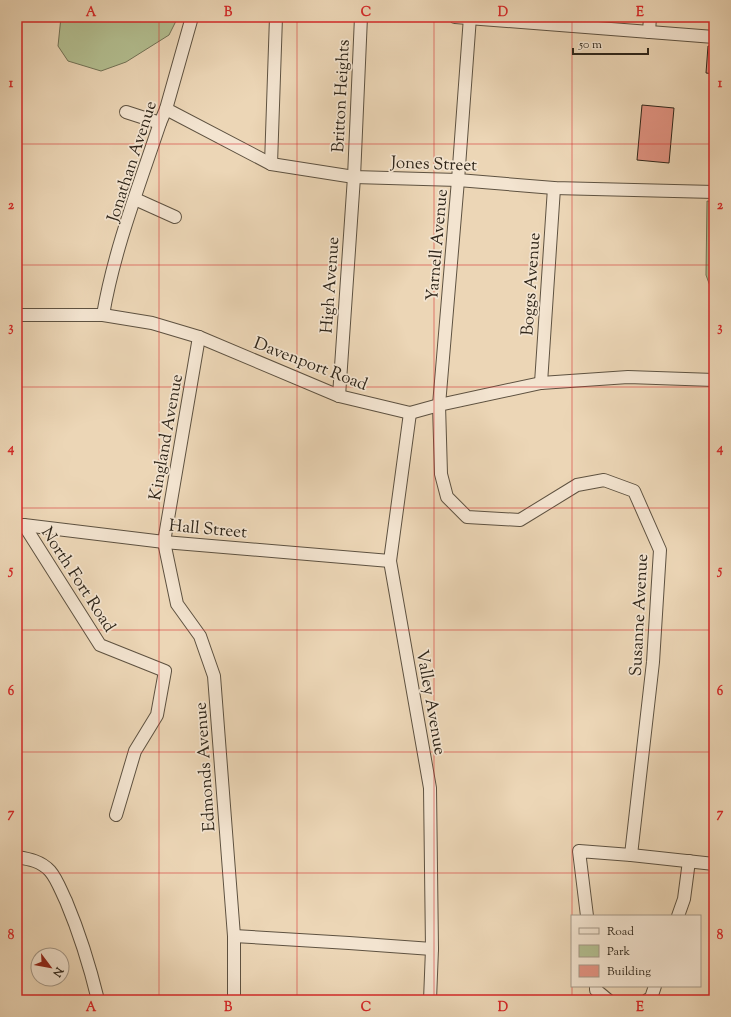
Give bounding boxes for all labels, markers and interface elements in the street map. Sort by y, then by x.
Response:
text: A [86,4,97,22]
text: B [224,4,233,22]
text: C [361,4,371,22]
text: D [498,4,508,22]
text: E [636,4,644,22]
scale bar [573,30,648,56]
text: 50 m [578,36,602,54]
street label: Britton Heights [327,39,357,153]
text: 1 [9,75,14,93]
text: 1 [718,75,723,93]
street label: Jonathan Avenue [102,98,164,226]
street label: Jones Street [389,151,478,179]
street label: Yarnell Avenue [421,188,455,302]
text: 2 [8,197,15,215]
text: 2 [717,197,724,215]
street label: Boggs Avenue [516,232,548,337]
street label: High Avenue [316,236,346,334]
text: 3 [8,319,14,337]
text: 3 [717,319,723,337]
street label: Davenport Road [250,332,371,398]
street label: Kingland Avenue [144,372,190,502]
text: 4 [7,440,15,458]
text: 4 [716,440,724,458]
street label: Hall Street [168,515,248,545]
street label: North Fort Road [34,523,121,638]
street label: Susanne Avenue [625,553,655,677]
text: 5 [8,562,14,580]
text: 5 [717,562,723,580]
street label: Valley Avenue [409,648,451,757]
text: 6 [8,683,15,701]
text: 6 [717,683,724,701]
street label: Edmonds Avenue [189,701,222,832]
text: 7 [8,805,15,823]
text: 7 [717,805,724,823]
legend [571,915,701,987]
text: Road [607,923,634,941]
text: 8 [8,927,15,945]
text: 8 [717,927,724,945]
text: Park [607,943,630,961]
north arrow [30,947,70,987]
text: N [48,963,67,980]
text: Building [607,963,651,981]
text: A [86,999,97,1017]
text: B [224,999,233,1017]
text: C [361,999,371,1017]
text: D [498,999,508,1017]
text: E [636,999,644,1017]

